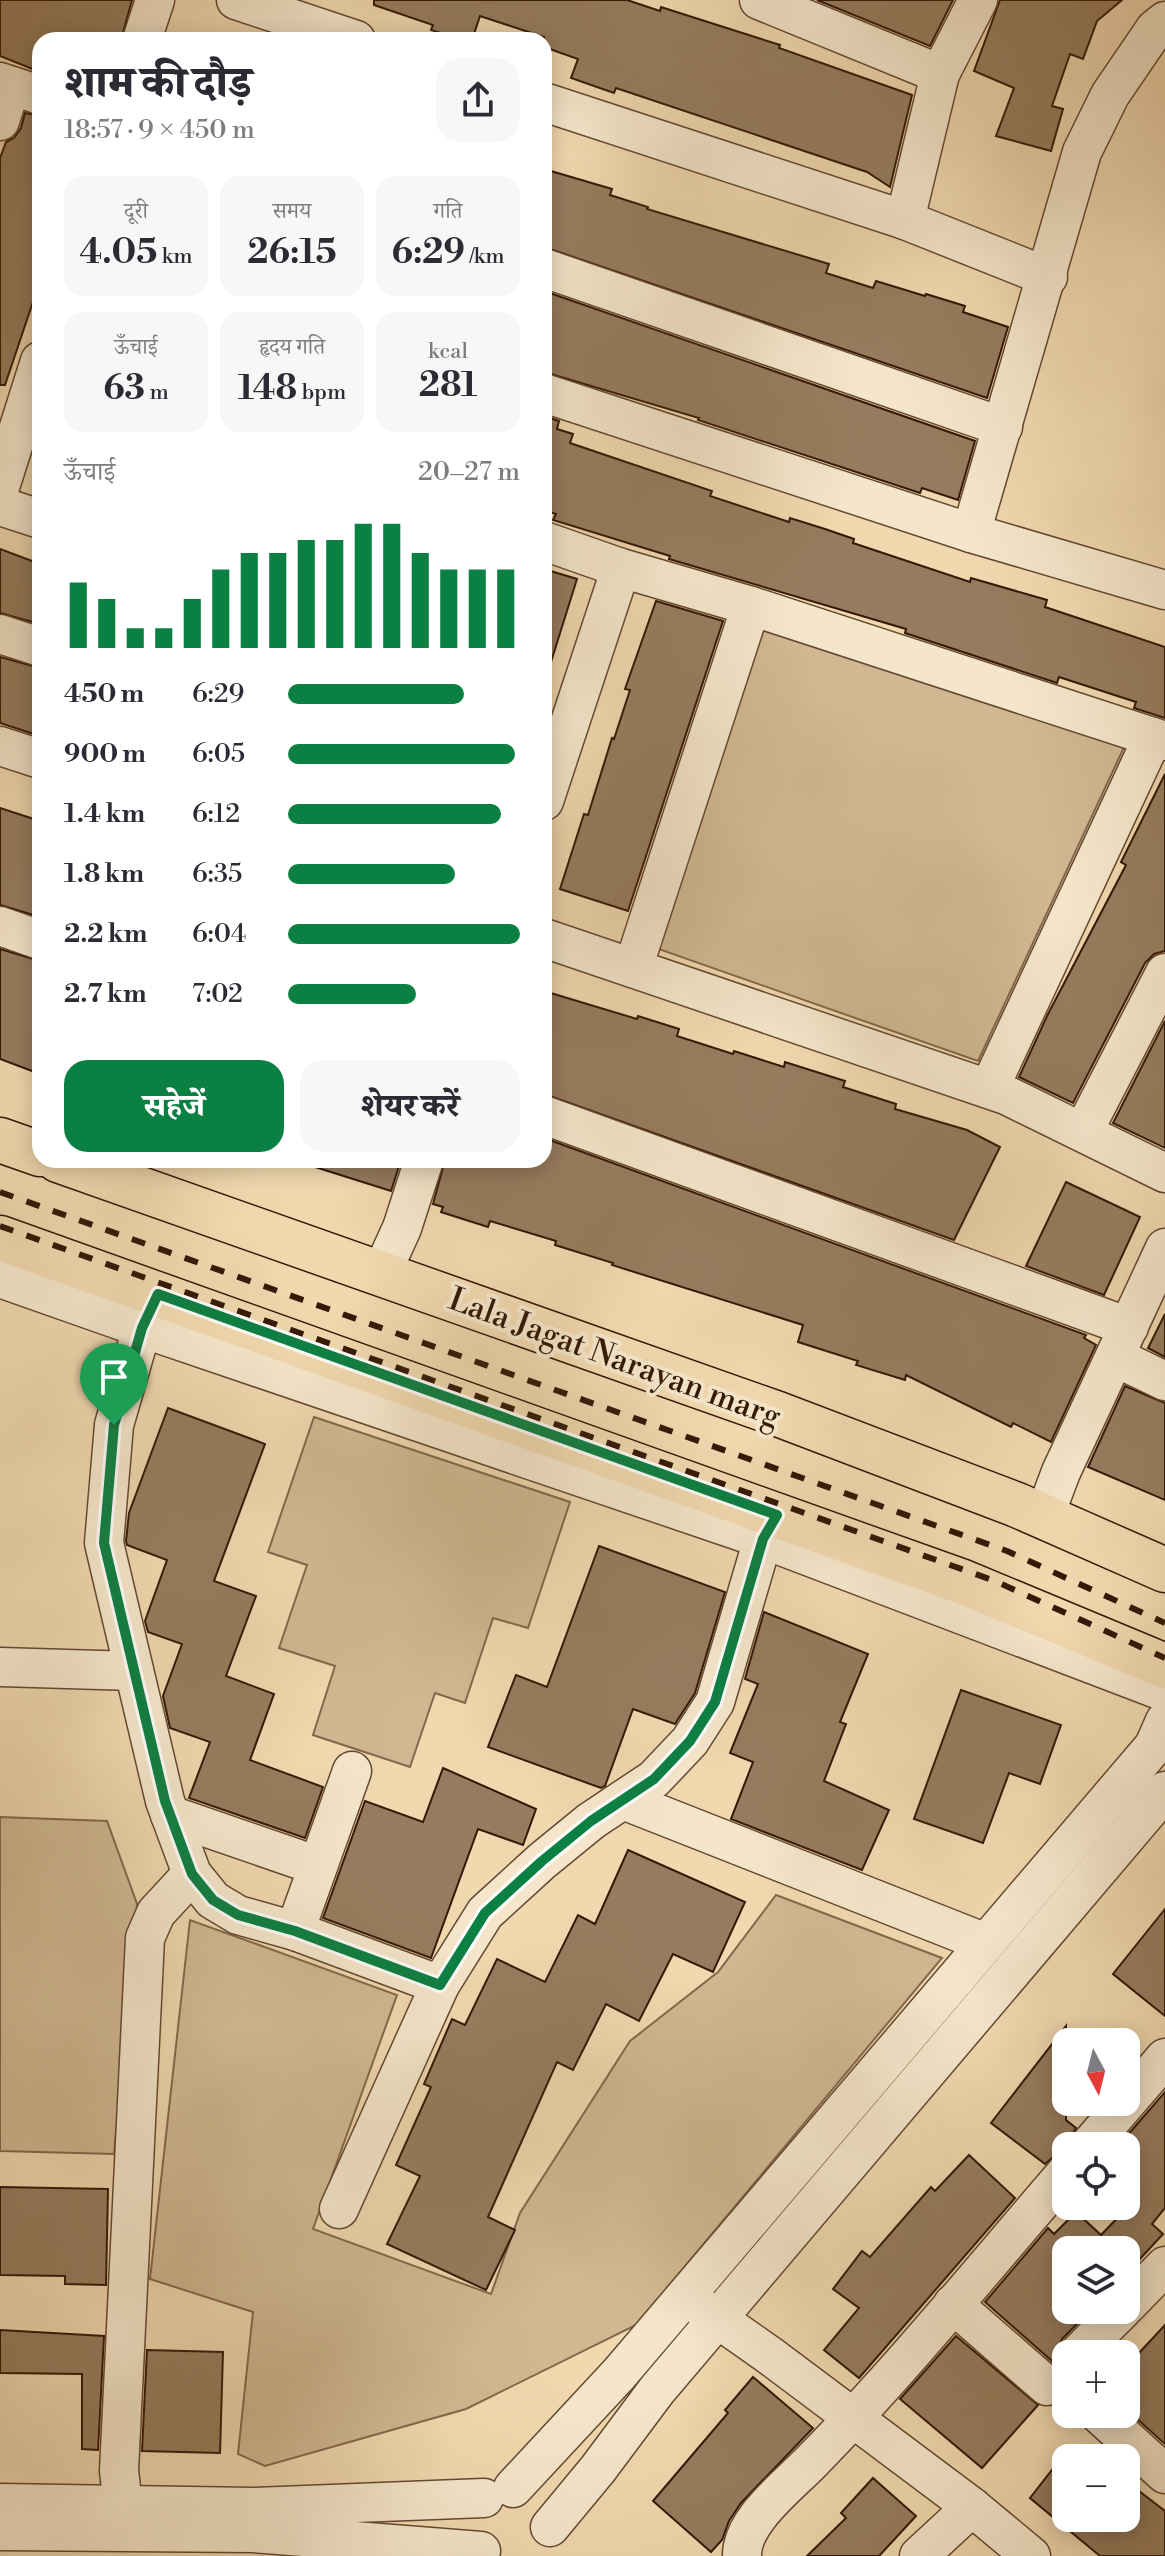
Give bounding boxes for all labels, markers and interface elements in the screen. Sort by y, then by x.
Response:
text: शाम की दौड़ [64,56,252,111]
button: share [436,58,520,142]
text: 18:57 · 9 × 450 m [64,114,255,146]
text: दूरी [124,198,148,225]
text: समय [273,198,311,225]
text: गति [434,198,462,225]
text: 4.05 [79,232,157,274]
text: 26:15 [247,232,337,274]
text: 6:29 [392,232,465,274]
text: km [157,243,193,270]
text: /km [465,243,504,270]
text: ऊँचाई [114,334,158,361]
text: हृदय गति [259,334,325,361]
text: kcal [428,338,468,365]
text: 281 [419,365,477,407]
text: 63 [103,368,145,410]
text: 148 [238,368,297,410]
text: m [145,379,169,406]
text: bpm [297,379,346,406]
text: ऊँचाई [64,456,115,488]
text: 20–27 m [418,456,520,488]
text: 450 m [64,678,144,710]
text: 6:29 [192,678,244,710]
text: 900 m [64,738,146,770]
text: 6:05 [192,738,245,770]
text: 1.4 km [64,798,145,830]
text: 6:12 [192,798,240,830]
text: 1.8 km [64,858,144,890]
text: 6:35 [192,858,242,890]
text: 2.2 km [64,918,148,950]
text: 6:04 [192,918,246,950]
text: 2.7 km [64,978,147,1010]
text: 7:02 [192,978,243,1010]
button: सहेजें [64,1060,284,1152]
button: शेयर करें [300,1060,520,1152]
street label: Lala Jagat Narayan marg [443,1279,787,1437]
pin [80,1343,148,1425]
icon: arrive [92,1355,136,1399]
north arrow [1052,2028,1140,2116]
map controls [1052,2028,1140,2532]
button: locate [1052,2132,1140,2220]
button: layers [1052,2236,1140,2324]
button: + [1052,2340,1140,2428]
button: − [1052,2444,1140,2532]

